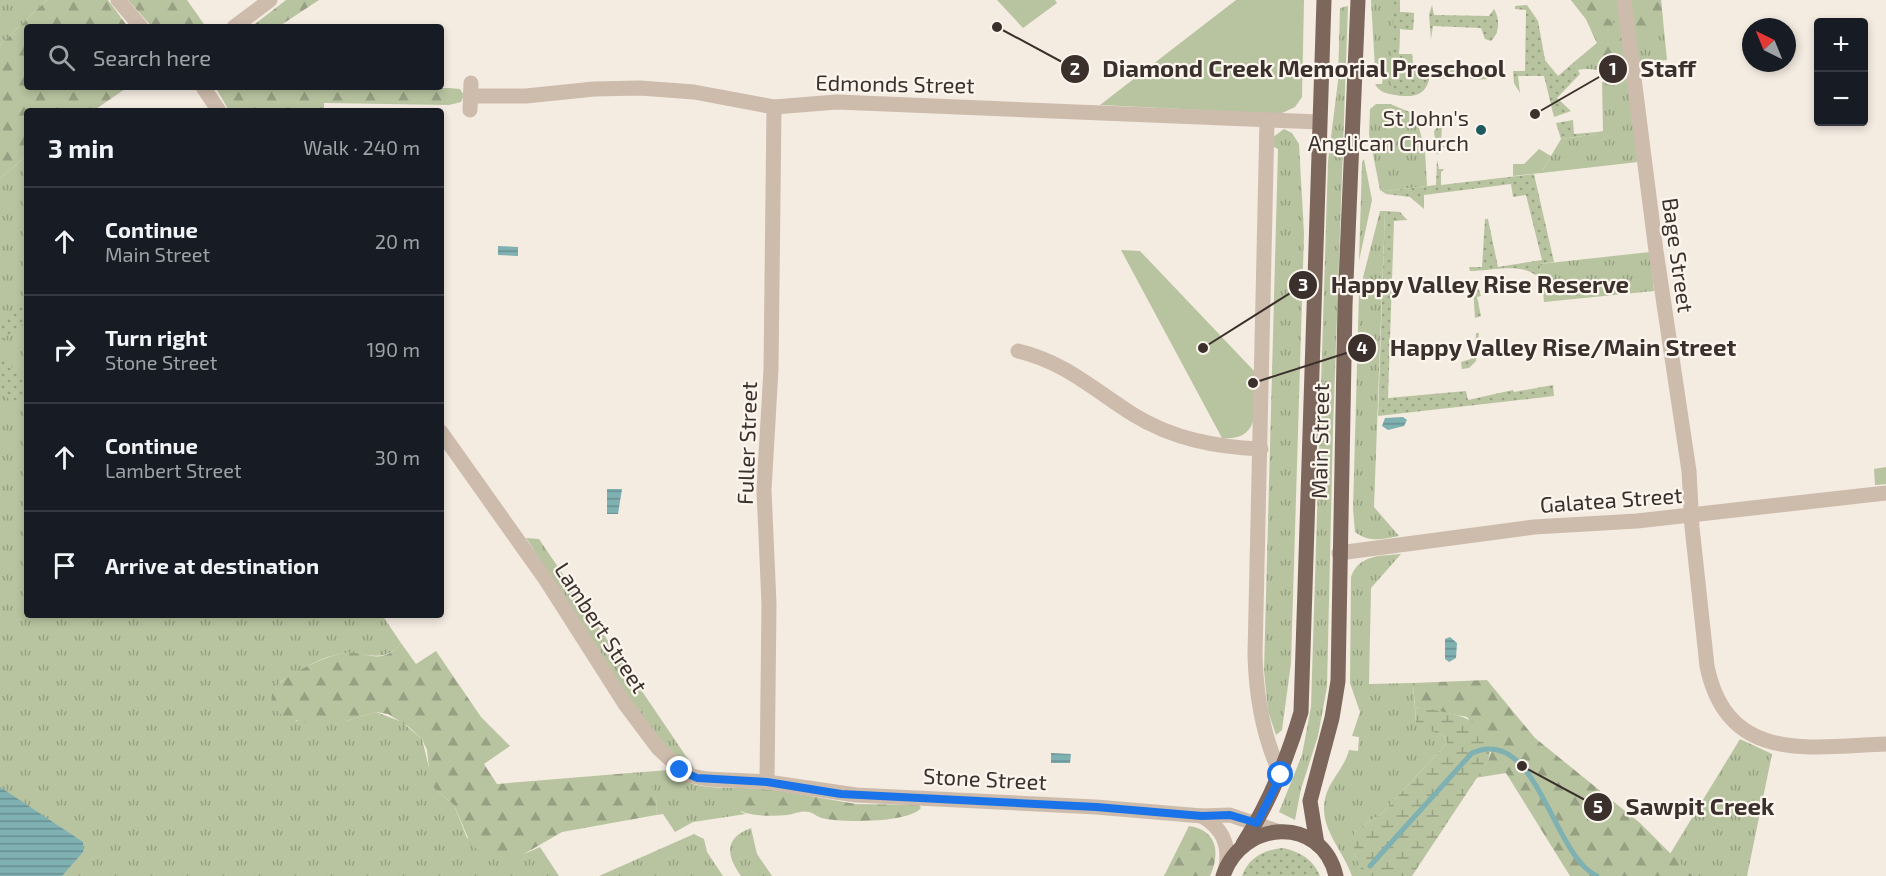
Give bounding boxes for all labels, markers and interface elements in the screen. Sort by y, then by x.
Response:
north arrow [1742,18,1796,72]
map controls [1814,18,1868,126]
button: + [1814,18,1868,72]
search box [24,24,444,90]
icon: search [45,41,78,74]
text: Search here [93,44,211,70]
callout: Diamond Creek Memorial Preschool [1060,48,1518,90]
callout: Staff [1598,48,1707,90]
text: Diamond Creek Memorial Preschool [1102,53,1506,82]
text: Staff [1640,53,1697,82]
text: 2 [1070,57,1080,79]
text: 1 [1609,57,1617,79]
street label: Edmonds Street [815,69,975,97]
button: − [1814,72,1868,126]
place label: St John's Anglican Church [1308,104,1469,155]
marker: St John's Anglican Church [1474,123,1488,137]
text: 3 min [48,132,114,163]
text: Walk · 240 m [303,135,420,159]
street label: Bage Street [1658,196,1700,314]
text: Continue [105,216,198,242]
icon: ahead [48,225,81,258]
text: 20 m [375,229,420,253]
text: Main Street [105,242,210,266]
callout: Happy Valley Rise Reserve [1288,264,1642,306]
text: Happy Valley Rise Reserve [1331,269,1629,298]
text: 3 [1298,273,1308,295]
text: Turn right [105,324,207,350]
callout: Happy Valley Rise/Main Street [1347,327,1749,369]
text: Happy Valley Rise/Main Street [1390,332,1736,361]
icon: right [48,333,81,366]
text: 4 [1356,336,1368,358]
text: 190 m [367,337,420,361]
text: Stone Street [105,350,217,374]
street label: Fuller Street [731,381,761,505]
street label: Main Street [1305,383,1333,499]
text: Continue [105,432,198,458]
icon: ahead [48,441,81,474]
text: 30 m [375,445,420,469]
text: Lambert Street [105,458,242,482]
street label: Galatea Street [1539,481,1683,517]
icon: arrive [48,549,81,582]
text: Arrive at destination [105,552,319,578]
street label: Lambert Street [550,557,654,697]
route end [666,756,692,782]
route start [1267,761,1293,787]
street label: Stone Street [923,762,1047,794]
callout: Sawpit Creek [1583,786,1786,828]
text: Sawpit Creek [1626,791,1775,820]
text: 5 [1593,795,1603,817]

